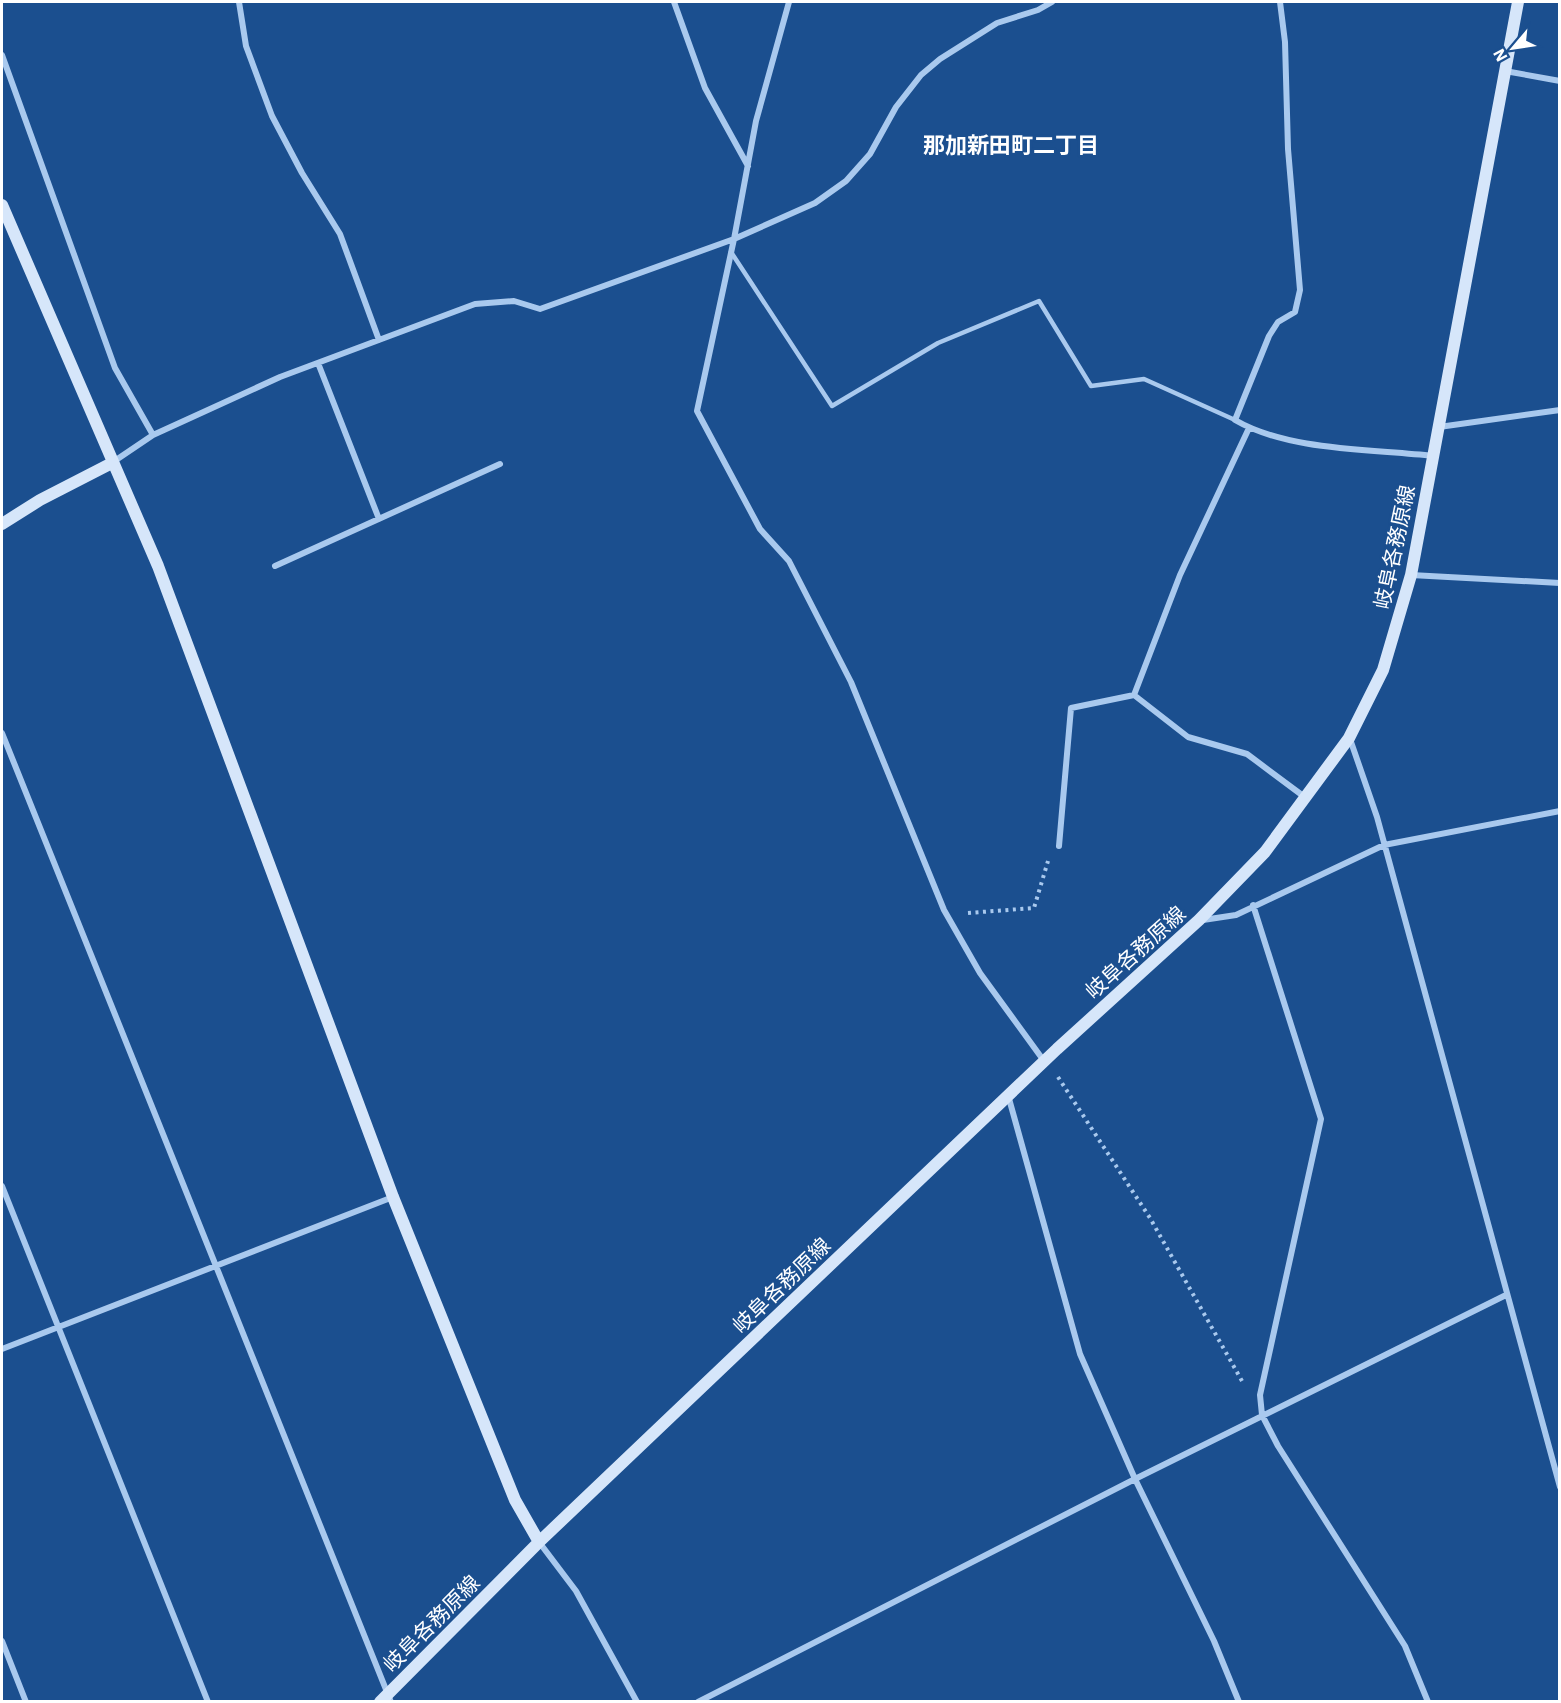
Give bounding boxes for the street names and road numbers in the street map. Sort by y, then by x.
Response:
street label: 岐阜各務原線 [1367,482,1421,612]
street label: 岐阜各務原線 [1079,899,1191,1005]
street label: 岐阜各務原線 [726,1231,836,1339]
street label: 岐阜各務原線 [377,1569,485,1677]

